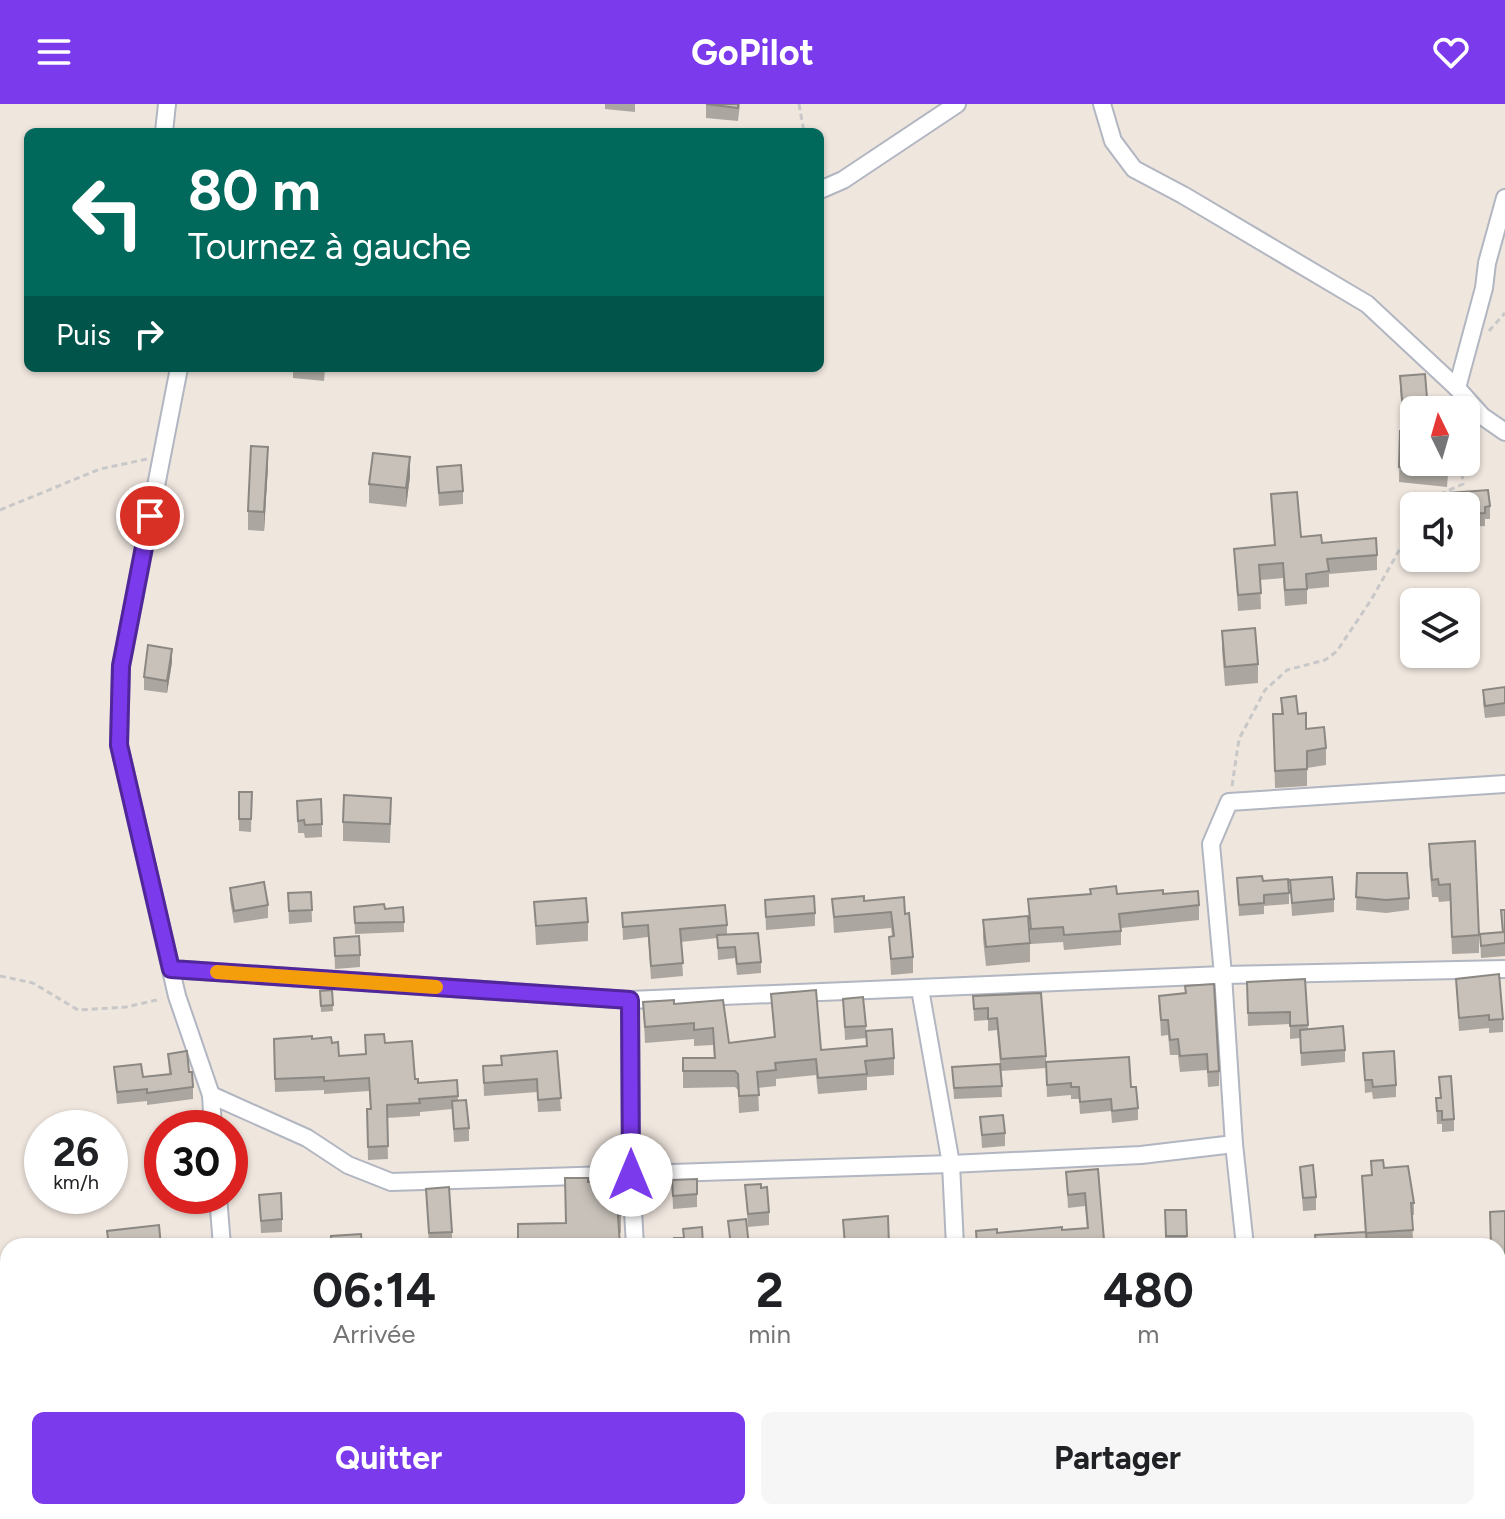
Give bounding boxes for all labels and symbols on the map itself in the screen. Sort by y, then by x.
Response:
north arrow [1400,396,1480,476]
pin [116,482,184,550]
speed limit sign: 30 [144,1110,248,1214]
position arrow [589,1133,673,1217]

